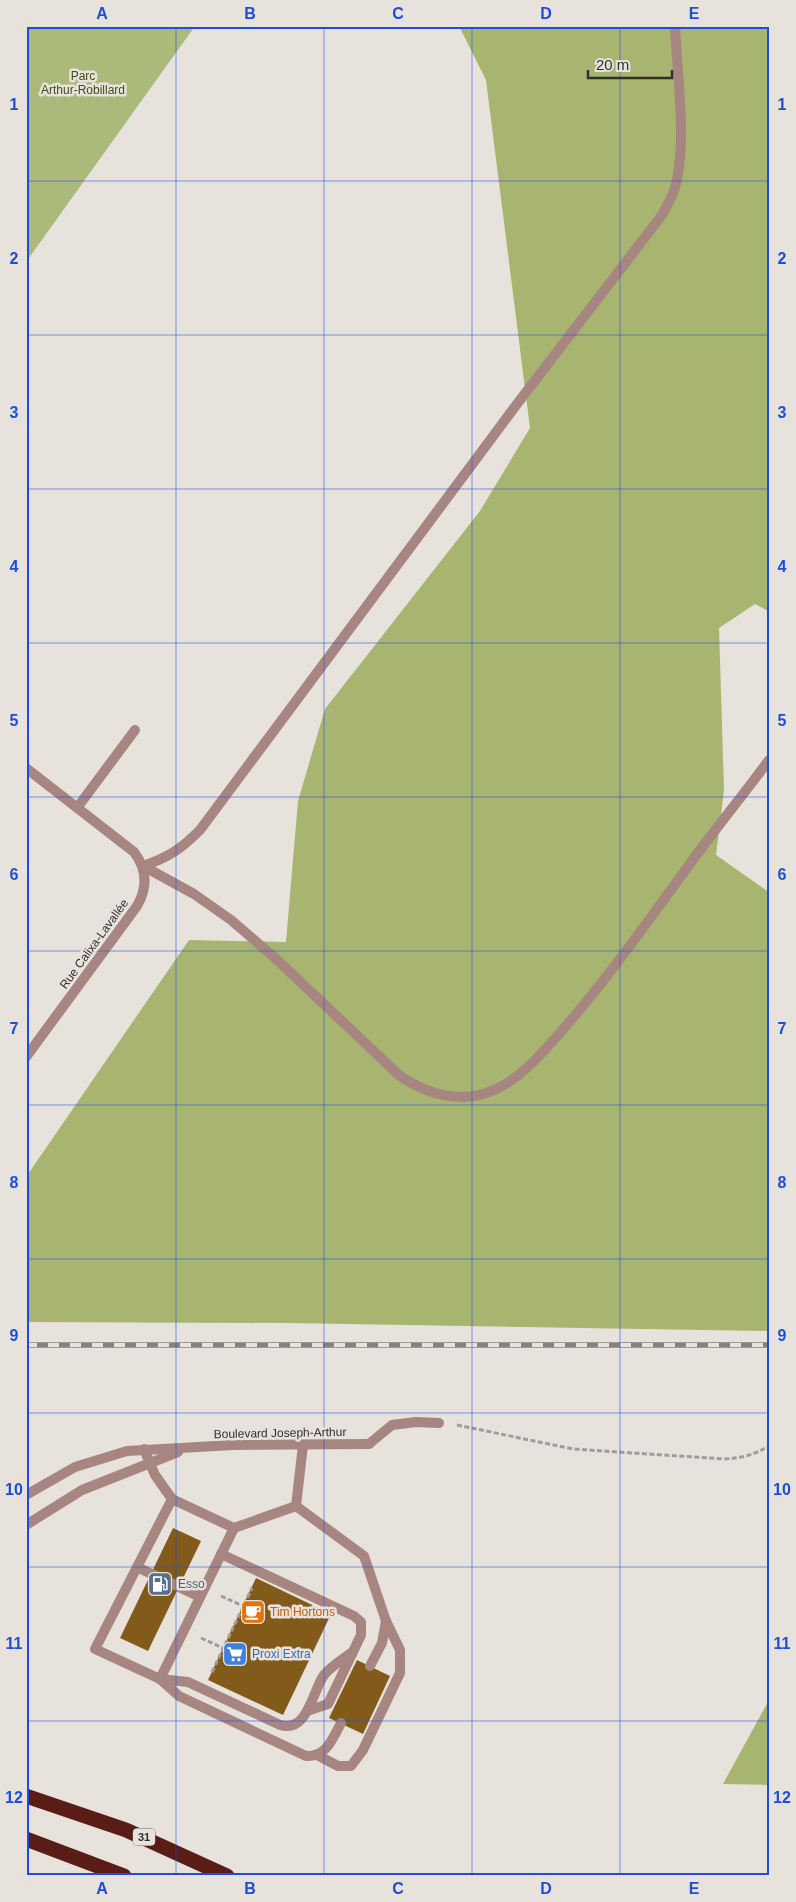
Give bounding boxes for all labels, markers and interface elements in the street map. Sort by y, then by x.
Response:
text: A [96,5,108,22]
text: B [244,5,256,22]
text: C [392,5,404,22]
text: D [540,5,552,22]
text: E [689,5,700,22]
scale bar [588,48,672,80]
text: 20 m [596,56,629,73]
park label: Parc Arthur-Robillard [41,69,125,97]
text: 1 [10,96,19,113]
text: 1 [778,96,787,113]
text: 2 [10,250,19,267]
text: 2 [778,250,787,267]
text: 3 [10,404,19,421]
text: 3 [778,404,787,421]
text: 4 [10,558,19,575]
text: 4 [778,558,787,575]
text: 5 [10,712,19,729]
text: 5 [778,712,787,729]
text: 6 [10,866,19,883]
text: 6 [778,866,787,883]
street label: Rue Calixa-Lavallée [57,896,131,992]
text: 7 [10,1020,19,1037]
text: 7 [778,1020,787,1037]
text: 8 [10,1174,19,1191]
text: 8 [778,1174,787,1191]
text: 9 [10,1327,19,1344]
text: 9 [778,1327,787,1344]
street label: Boulevard Joseph-Arthur [214,1425,346,1441]
text: 10 [5,1481,23,1498]
text: 10 [773,1481,791,1498]
fuel station icon: Esso [147,1571,173,1597]
place label: Esso [178,1577,205,1591]
cafe icon: Tim Hortons [240,1599,266,1625]
place label: Tim Hortons [270,1605,335,1619]
text: 11 [6,1635,23,1652]
text: 11 [774,1635,791,1652]
supermarket icon: Proxi Extra [222,1641,248,1667]
place label: Proxi Extra [252,1647,311,1661]
text: 12 [5,1789,23,1806]
text: 12 [773,1789,791,1806]
road number: 31 [133,1828,155,1845]
text: A [96,1880,108,1897]
text: B [244,1880,256,1897]
text: C [392,1880,404,1897]
text: D [540,1880,552,1897]
text: E [689,1880,700,1897]

